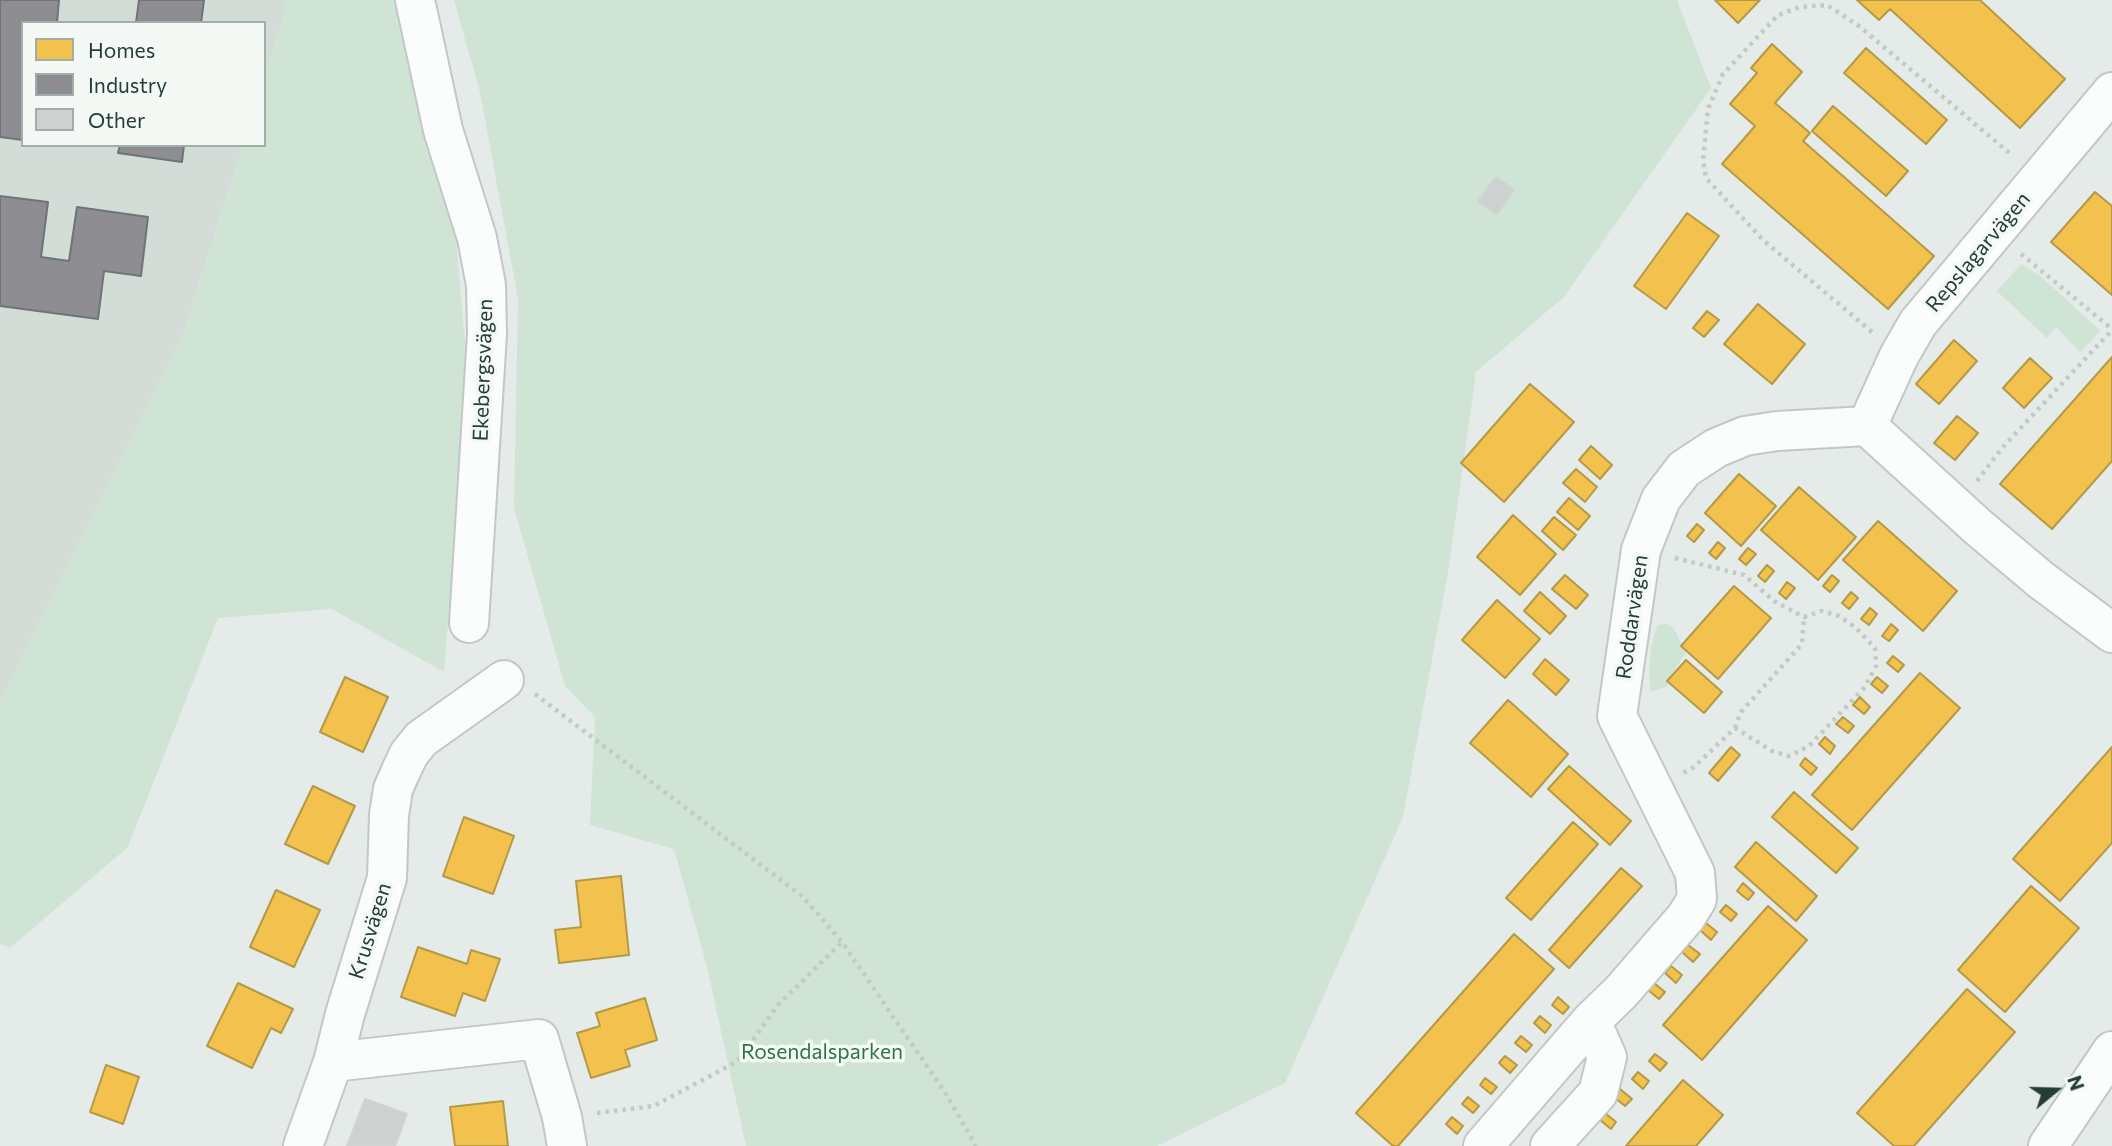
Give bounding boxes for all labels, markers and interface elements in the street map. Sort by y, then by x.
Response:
legend [21,21,266,147]
text: Homes [88,37,155,62]
text: Industry [88,72,167,97]
text: Other [88,107,145,132]
street label: Repslagarvägen [1920,187,2036,317]
street label: Ekebergsvägen [468,298,498,442]
street label: Roddarvägen [1611,553,1653,681]
street label: Krusvägen [343,880,397,982]
park label: Rosendalsparken [741,1039,903,1065]
north arrow [2021,1055,2091,1125]
text: N [2063,1073,2090,1093]

